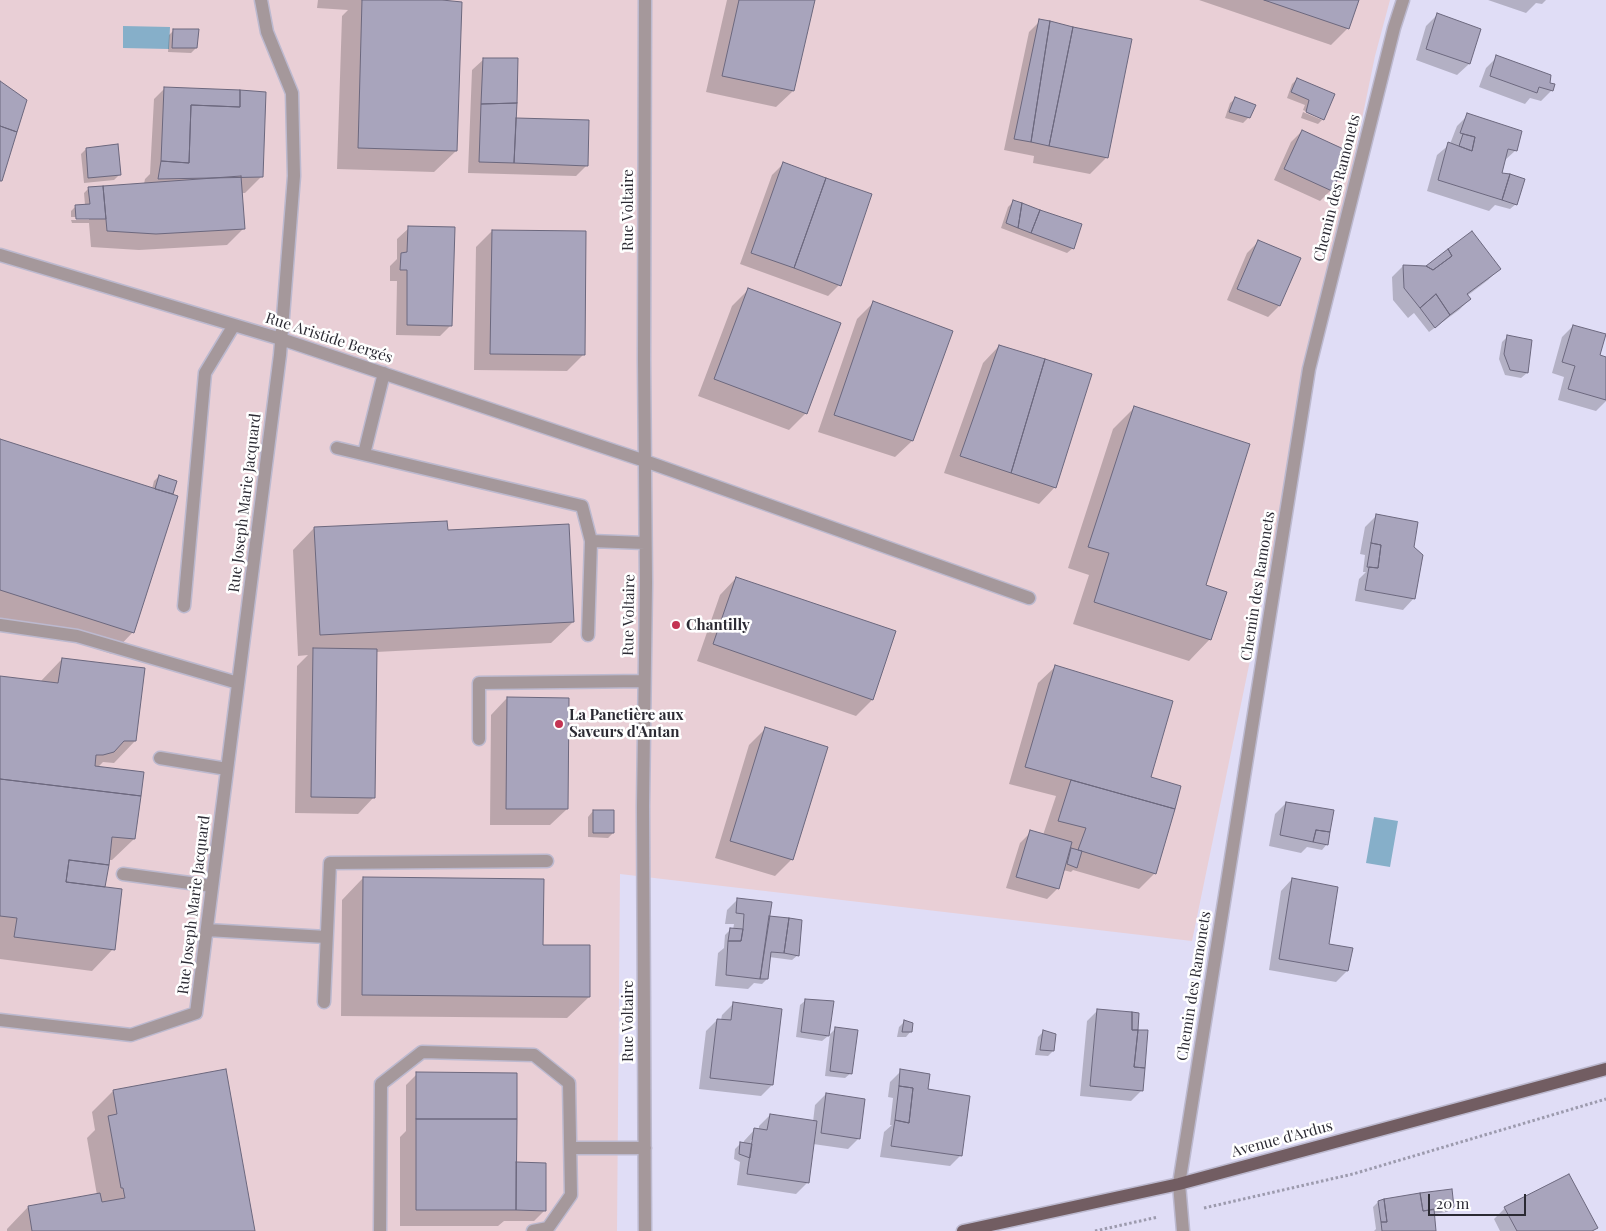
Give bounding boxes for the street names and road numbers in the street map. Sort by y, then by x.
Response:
street label: Chemin des Ramonets [1310,112,1364,264]
street label: Rue Voltaire [619,169,637,251]
street label: Rue Aristide Bergés [263,309,395,367]
street label: Rue Joseph Marie Jacquard [225,413,265,593]
street label: Chemin des Ramonets [1237,510,1279,662]
street label: Rue Voltaire [619,574,639,656]
street label: Rue Joseph Marie Jacquard [174,815,214,995]
street label: Chemin des Ramonets [1173,910,1215,1062]
street label: Rue Voltaire [619,980,637,1062]
street label: Avenue d'Ardus [1229,1117,1335,1161]

